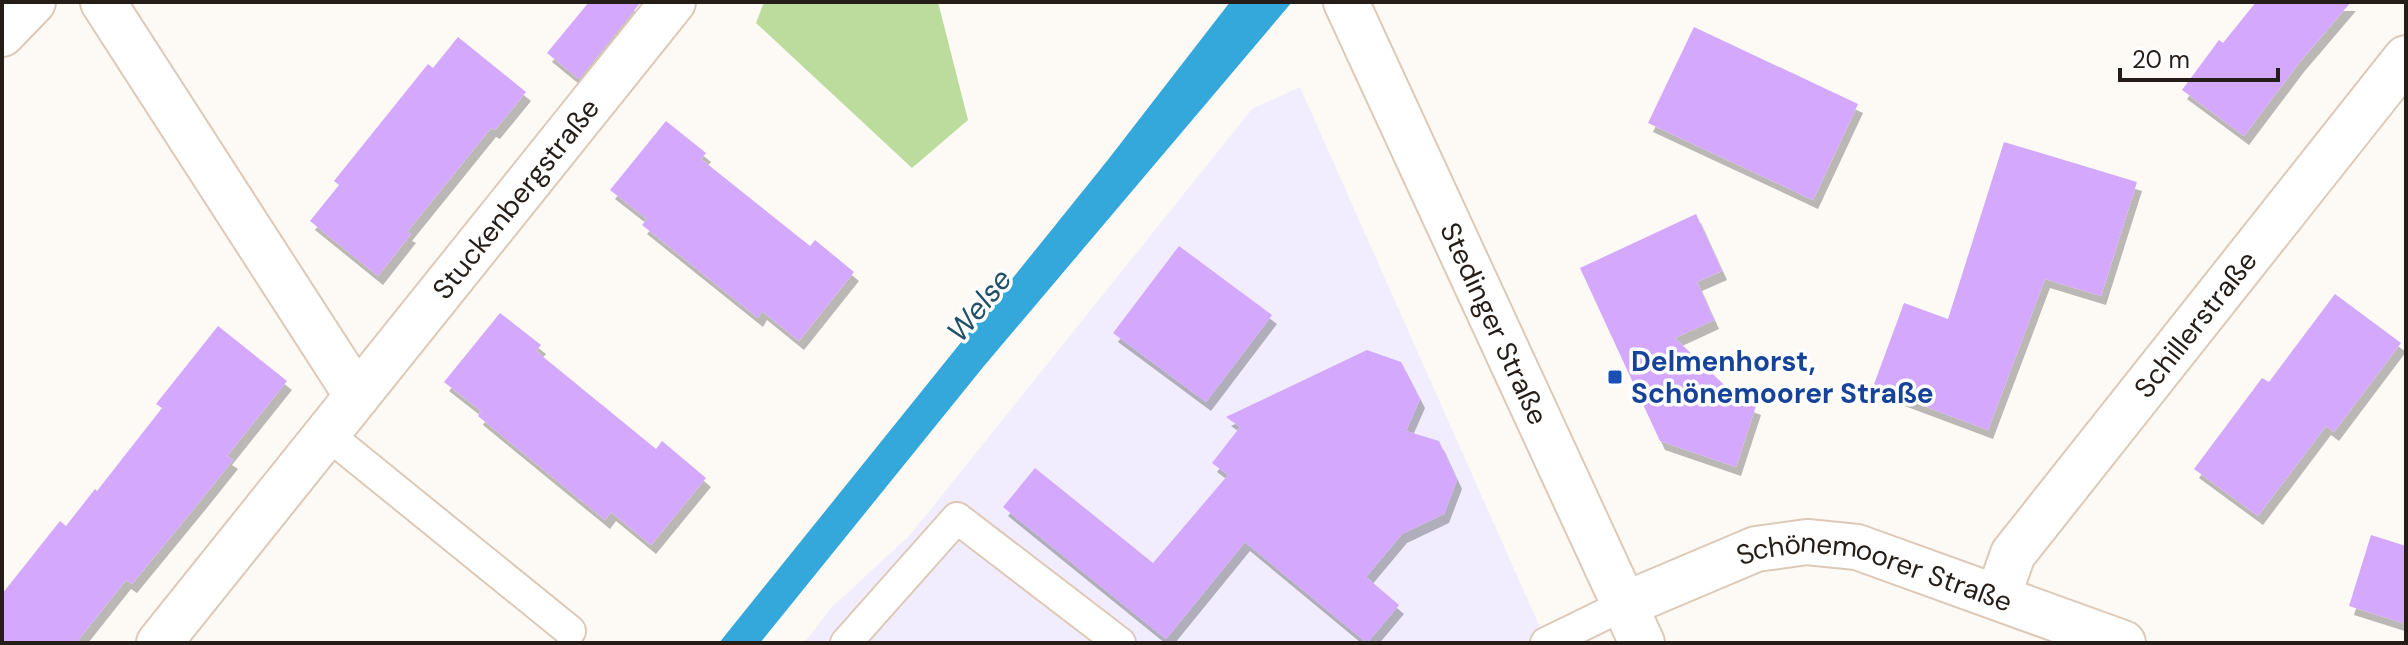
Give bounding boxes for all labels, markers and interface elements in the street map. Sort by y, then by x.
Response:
scale bar [2120,32,2278,82]
text: 20 m [2132,44,2190,75]
street label: Stuckenbergstraße [424,90,607,306]
street label: Stedinger Straße [1432,216,1557,430]
street label: Schillerstraße [2125,243,2265,405]
water label: Welse [938,260,1020,350]
place label: Delmenhorst, Schönemoorer Straße [1631,343,1934,412]
marker: Delmenhorst, Schönemoorer Straße [1606,368,1624,386]
street label: Schönemoorer Straße [1730,523,2017,620]

